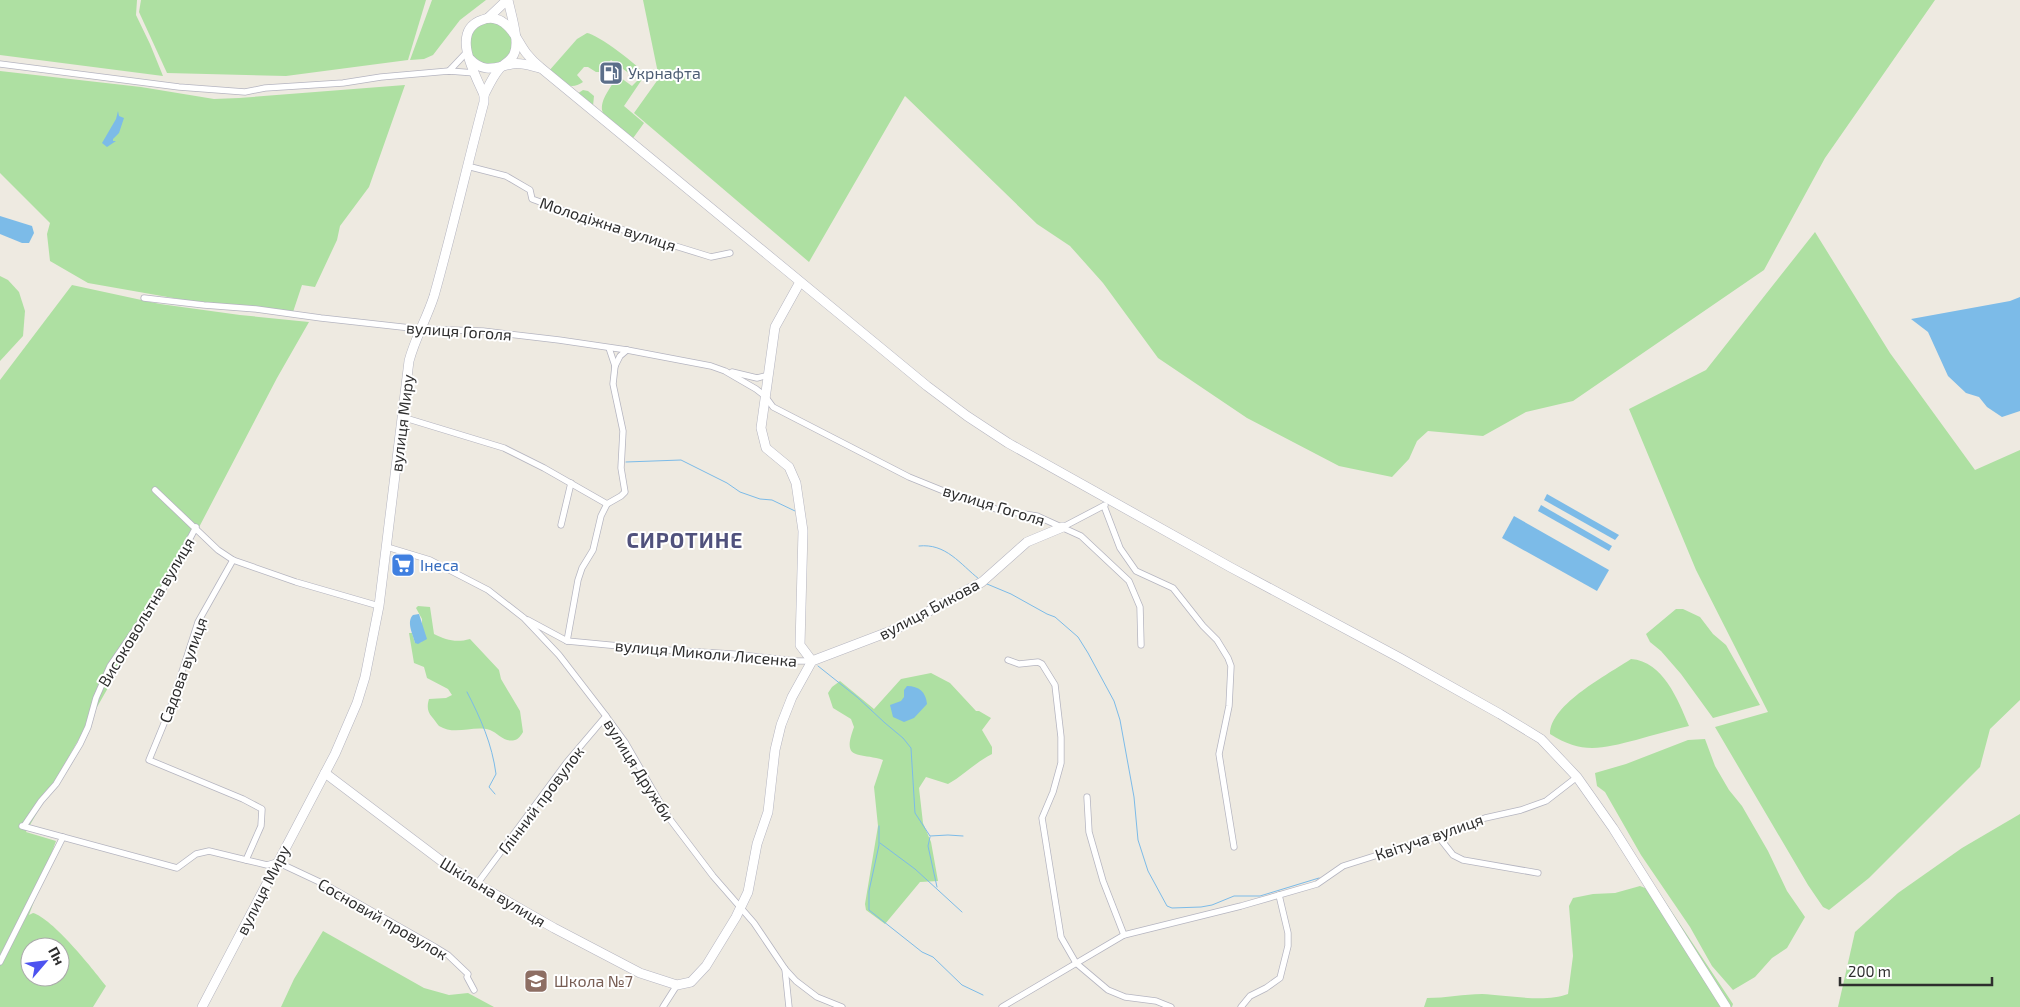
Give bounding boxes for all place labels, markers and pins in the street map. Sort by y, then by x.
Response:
fuel station icon: Укрнафта [598,60,624,86]
place label: Укрнафта [628,63,701,82]
supermarket icon: Інеса [390,552,416,578]
place label: Інеса [420,555,459,574]
school or university icon: Школа №7 [523,968,549,994]
place label: Школа №7 [554,971,633,990]

